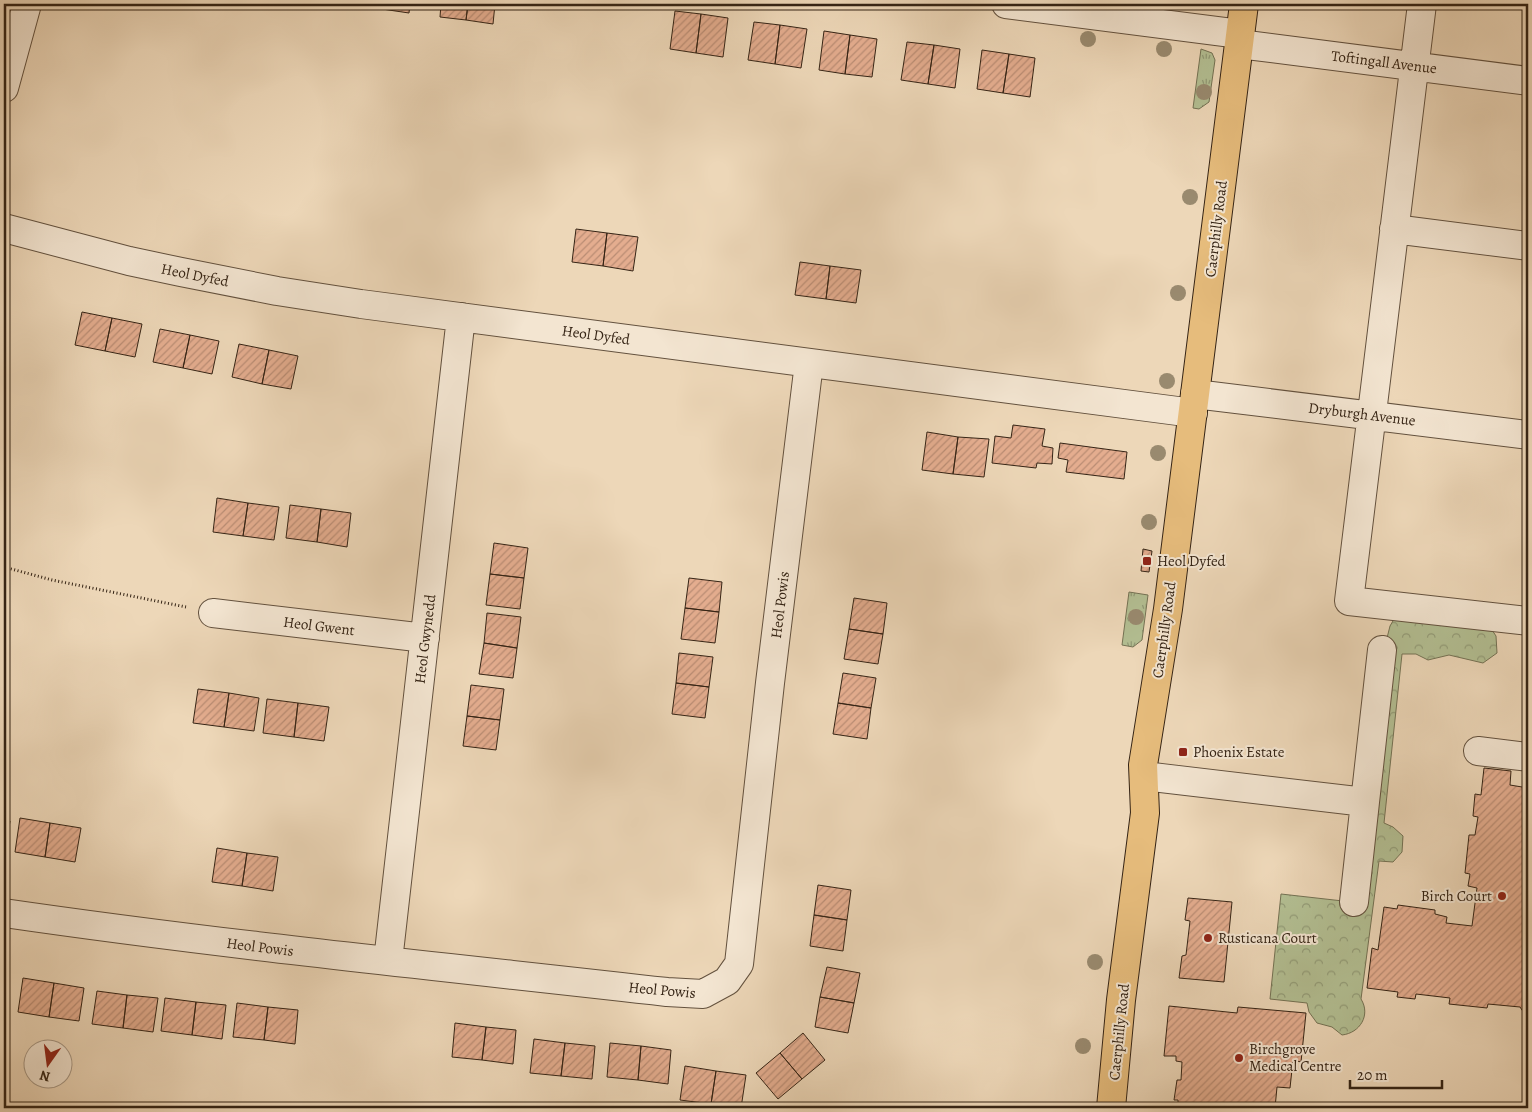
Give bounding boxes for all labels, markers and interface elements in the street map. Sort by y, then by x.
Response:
street label: Toftingall Avenue [1330,46,1438,78]
street label: Caerphilly Road [1200,179,1232,278]
street label: Heol Dyfed [159,259,232,292]
street label: Heol Dyfed [561,320,632,350]
street label: Dryburgh Avenue [1307,398,1417,431]
place label: Heol Dyfed [1157,551,1227,571]
marker: Heol Dyfed [1141,555,1153,567]
street label: Heol Powis [766,570,794,640]
street label: Caerphilly Road [1147,580,1181,680]
street label: Heol Gwynedd [410,592,441,685]
street label: Heol Gwent [282,612,356,640]
place label: Phoenix Estate [1193,742,1285,762]
marker: Phoenix Estate [1177,746,1189,758]
place label: Birch Court [1421,886,1492,906]
marker: Birch Court [1496,890,1508,902]
place label: Rusticana Court [1218,928,1317,948]
marker: Rusticana Court [1202,932,1214,944]
street label: Heol Powis [225,933,295,961]
street label: Heol Powis [628,977,696,1003]
street label: Caerphilly Road [1104,982,1134,1081]
place label: Birchgrove Medical Centre [1249,1039,1342,1076]
north arrow [22,1040,72,1090]
marker: Birchgrove Medical Centre [1233,1052,1245,1064]
scale bar [1350,1057,1442,1089]
text: 20 m [1357,1065,1388,1085]
text: N [38,1066,52,1087]

